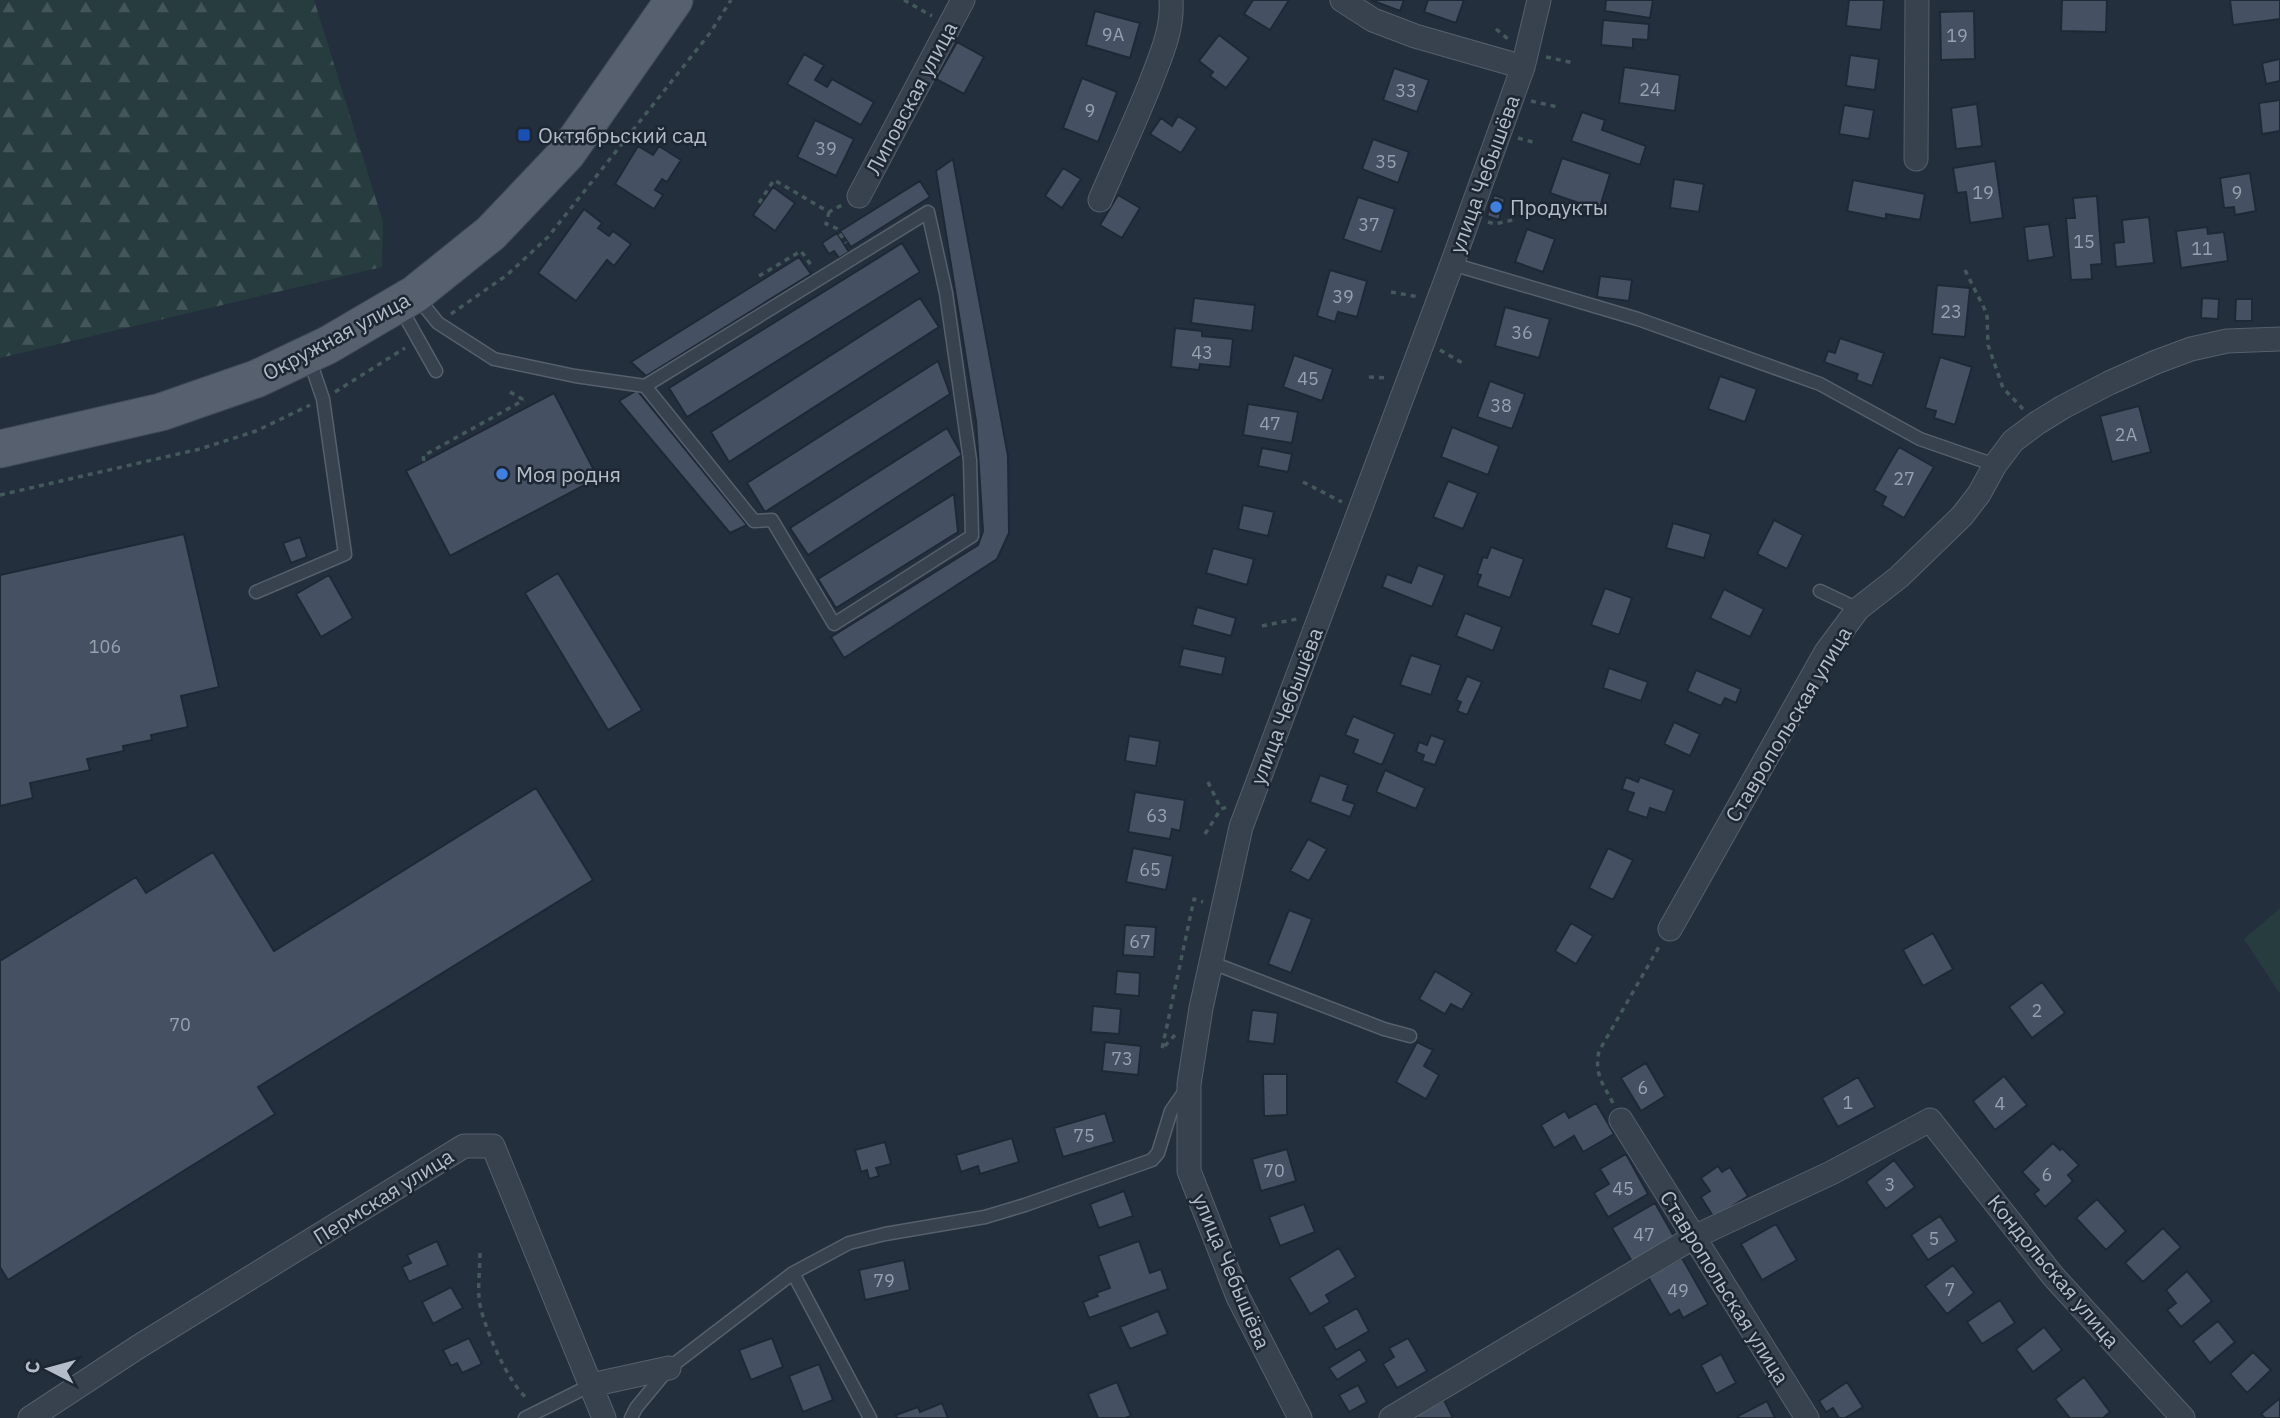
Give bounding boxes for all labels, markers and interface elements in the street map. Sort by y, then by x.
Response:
street label: Липовская улица [859,17,963,179]
house number: 9А [1102,23,1125,46]
house number: 19 [1946,24,1968,47]
house number: 24 [1639,78,1661,101]
house number: 33 [1395,79,1417,102]
street label: улица Чебышёва [1442,91,1526,257]
house number: 9 [1085,99,1095,122]
place label: Октябрьский сад [538,121,707,149]
marker: Октябрьский сад [516,127,532,143]
house number: 39 [815,137,837,160]
house number: 35 [1375,150,1397,173]
house number: 19 [1972,181,1994,204]
house number: 9 [2232,181,2242,204]
place label: Продукты [1510,193,1608,221]
marker: Продукты [1488,199,1504,215]
house number: 37 [1358,213,1380,236]
house number: 15 [2073,230,2095,253]
house number: 11 [2191,237,2213,260]
street label: Окружная улица [257,285,415,387]
house number: 39 [1332,285,1354,308]
house number: 23 [1940,300,1962,323]
house number: 36 [1511,321,1533,344]
house number: 43 [1191,341,1213,364]
house number: 45 [1297,367,1319,390]
house number: 38 [1490,394,1512,417]
house number: 47 [1259,412,1281,435]
house number: 2А [2115,423,2138,446]
place label: Моя родня [516,460,621,488]
marker: Моя родня [494,466,510,482]
house number: 27 [1893,467,1915,490]
street label: Ставропольская улица [1718,621,1858,827]
street label: улица Чебышёва [1243,623,1329,789]
house number: 106 [89,635,121,658]
house number: 63 [1146,804,1168,827]
house number: 65 [1139,858,1161,881]
house number: 67 [1129,930,1151,953]
house number: 2 [2032,999,2042,1022]
house number: 70 [169,1013,191,1036]
house number: 73 [1111,1047,1133,1070]
house number: 6 [1638,1076,1648,1099]
house number: 1 [1843,1091,1853,1114]
house number: 4 [1995,1092,2006,1115]
house number: 75 [1073,1124,1095,1147]
street label: Пермская улица [308,1142,458,1250]
house number: 70 [1263,1159,1285,1182]
house number: 6 [2042,1163,2052,1186]
house number: 3 [1885,1173,1895,1196]
house number: 45 [1612,1177,1634,1200]
street label: Ставропольская улица [1654,1185,1796,1389]
street label: Кондольская улица [1982,1188,2126,1354]
street label: улица Чебышёва [1187,1189,1277,1353]
house number: 47 [1633,1223,1655,1246]
house number: 5 [1929,1227,1939,1250]
house number: 79 [873,1269,895,1292]
house number: 7 [1945,1278,1955,1301]
house number: 49 [1667,1279,1689,1302]
north arrow [14,1334,84,1404]
text: С [20,1360,45,1375]

